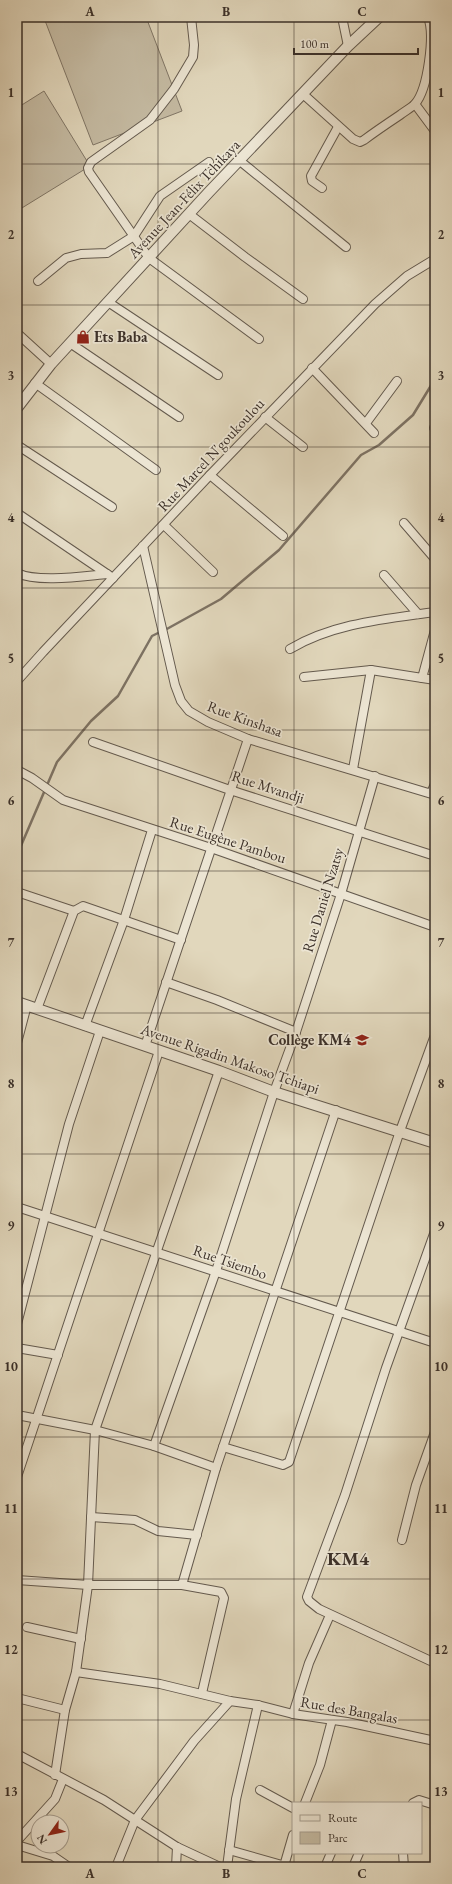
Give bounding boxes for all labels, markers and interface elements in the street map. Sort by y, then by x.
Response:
text: A [84,3,95,20]
text: B [222,3,230,20]
text: C [357,3,367,20]
scale bar [294,30,418,56]
text: 100 m [300,36,330,52]
text: 1 [8,84,15,101]
text: 1 [438,84,445,101]
street label: Avenue Jean-Félix Tchikaya [123,135,244,263]
text: 2 [8,226,15,243]
text: 2 [438,226,445,243]
place label: Ets Baba [94,327,148,346]
shop icon: Ets Baba [75,329,91,345]
text: 3 [8,367,15,384]
text: 3 [438,367,445,384]
street label: Rue Marcel N'goukoulou [153,394,268,515]
text: 4 [8,509,15,526]
text: 4 [438,509,445,526]
text: 5 [8,650,14,667]
text: 5 [438,650,444,667]
street label: Rue Kinshasa [205,696,285,741]
street label: Rue Mvandji [229,766,307,807]
text: 6 [8,792,15,809]
text: 6 [438,792,445,809]
street label: Rue Eugène Pambou [168,812,289,867]
street label: Rue Daniel Nzatsy [298,845,348,954]
text: 7 [8,934,15,951]
text: 7 [438,934,445,951]
street label: Avenue Rigadin Makoso Tchiapi [137,1019,322,1098]
place label: Collège KM4 [268,1030,352,1049]
school or university icon: Collège KM4 [354,1032,370,1048]
text: 8 [8,1075,15,1092]
text: 8 [438,1075,445,1092]
text: 9 [8,1217,15,1234]
text: 9 [438,1217,445,1234]
street label: Rue Tsiembo [191,1240,270,1283]
text: 10 [4,1358,18,1375]
text: 10 [434,1358,448,1375]
text: 11 [4,1500,18,1517]
text: 11 [434,1500,448,1517]
district label: KM4 [327,1546,370,1571]
text: 12 [4,1641,18,1658]
text: 12 [434,1641,448,1658]
street label: Rue des Bangalas [299,1692,399,1727]
text: 13 [4,1783,18,1800]
text: 13 [434,1783,448,1800]
legend [292,1802,422,1854]
text: Route [328,1810,358,1826]
north arrow [30,1814,70,1854]
text: Parc [328,1830,348,1846]
text: N [33,1832,50,1847]
text: A [84,1865,95,1882]
text: B [222,1865,230,1882]
text: C [357,1865,367,1882]

